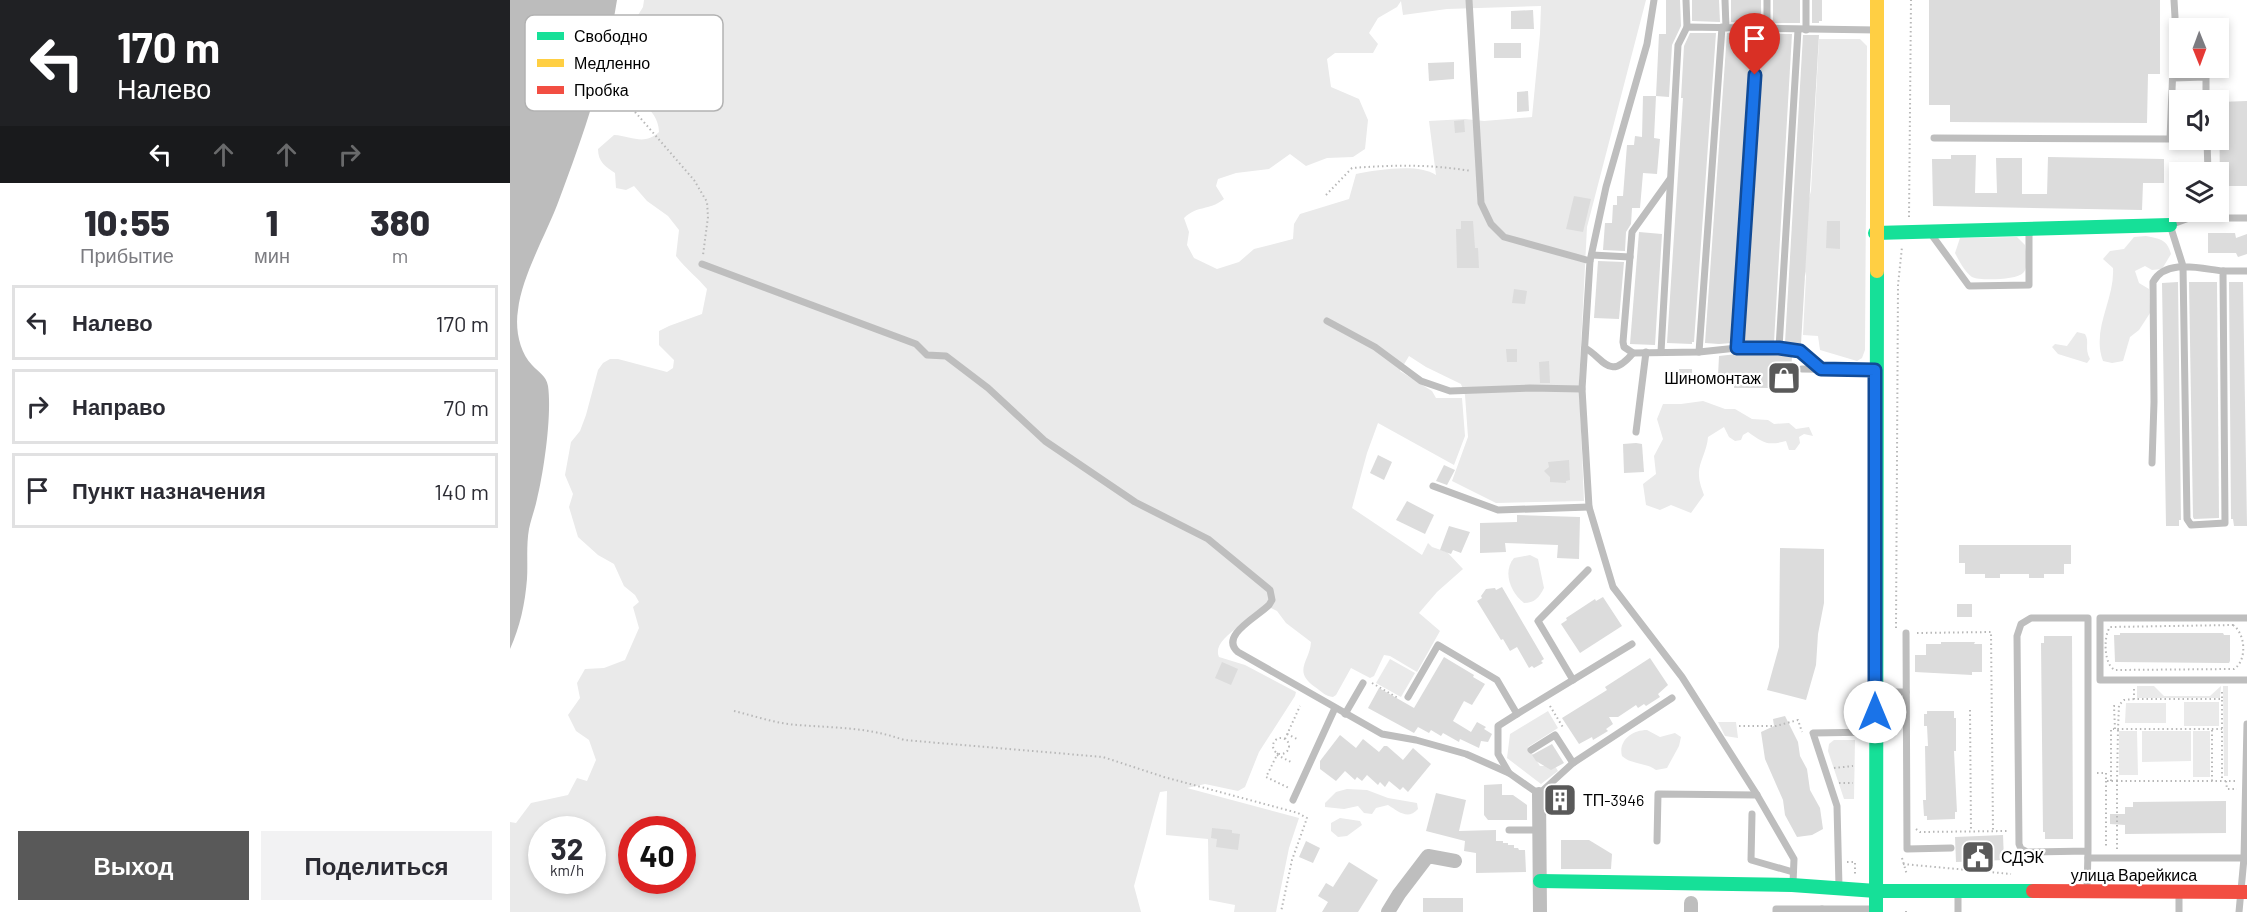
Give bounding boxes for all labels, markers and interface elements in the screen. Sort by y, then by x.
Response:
pin [1729,13,1780,75]
legend [525,15,723,111]
north arrow [2169,18,2229,78]
map controls [2169,18,2229,222]
text: 170 m [117,21,220,71]
icon: arrive [1738,22,1771,55]
icon: left [18,24,96,102]
text: Свободно [574,26,648,45]
text: Медленно [574,53,650,72]
text: Налево [117,72,211,104]
text: Пробка [574,80,629,99]
button: sound [2169,90,2229,150]
icon: left [144,138,177,171]
icon: ahead [207,138,240,171]
icon: ahead [270,138,303,171]
icon: right [333,138,366,171]
button: layers [2169,162,2229,222]
text: 10:55 [84,200,170,243]
text: 1 [266,200,278,243]
text: 380 [370,200,430,243]
text: Прибытие [80,243,174,267]
text: мин [254,243,290,267]
text: m [392,243,408,267]
icon: left [21,306,54,339]
text: Налево [72,309,153,335]
text: 170 m [436,310,489,336]
shop icon: Шиномонтаж [1766,360,1802,396]
place label: Шиномонтаж [1664,368,1761,387]
icon: right [21,390,54,423]
text: Направо [72,393,166,419]
text: 70 m [444,394,489,420]
icon: arrive [21,474,54,507]
text: Пункт назначения [72,477,266,503]
text: 140 m [434,478,489,504]
position arrow [1843,680,1907,744]
building icon: ТП-3946 [1542,782,1578,818]
place label: ТП-3946 [1583,790,1644,809]
speed limit sign: 40 [618,816,696,894]
text: 32 [551,830,584,866]
button: Выход [18,831,249,900]
button: Поделиться [261,831,492,900]
public building icon: СДЭК [1960,839,1996,875]
place label: СДЭК [2001,847,2045,866]
text: km/h [550,861,584,879]
street label: улица Варейкиса [2071,865,2197,884]

